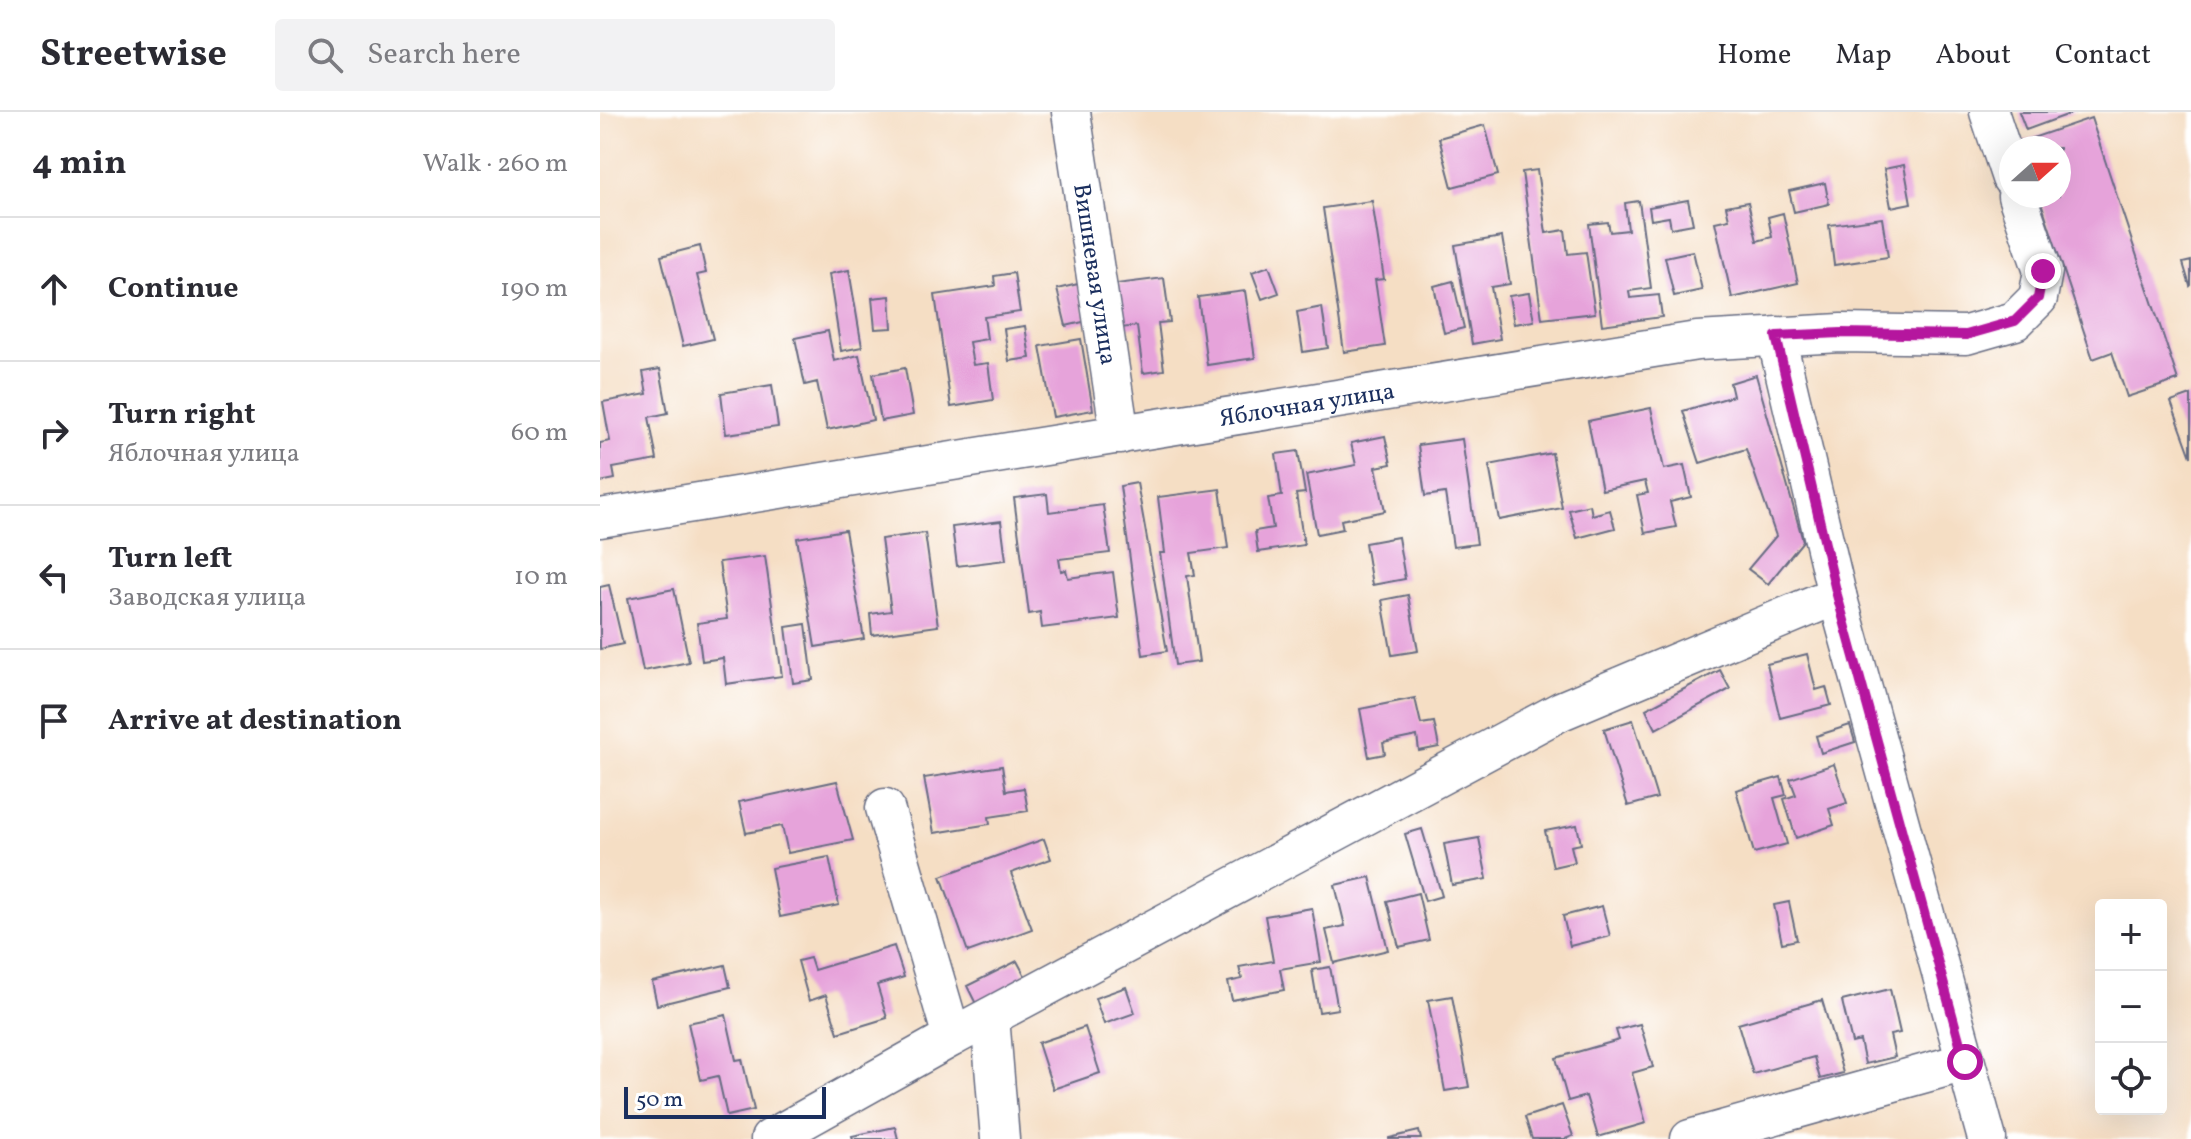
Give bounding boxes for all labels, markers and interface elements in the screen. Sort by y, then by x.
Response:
search box [275,19,835,91]
text: Streetwise [40,29,227,82]
icon: search [303,33,347,77]
text: Search here [367,34,521,76]
text: Home [1717,36,1791,75]
text: Map [1835,36,1891,75]
text: About [1935,36,2011,75]
text: Contact [2055,36,2151,75]
north arrow [1999,136,2071,208]
text: 4 min [32,141,127,188]
text: Walk · 260 m [422,146,568,182]
street label: Вишневая улица [1063,181,1124,368]
route end [2025,253,2061,289]
icon: ahead [32,267,76,311]
text: Continue [108,268,239,310]
text: 190 m [500,271,568,307]
street label: Яблочная улица [1217,375,1397,437]
text: Turn right [108,394,256,436]
icon: right [32,411,76,455]
text: 60 m [511,415,568,451]
text: Яблочная улица [108,436,300,472]
text: Turn left [108,538,232,580]
icon: left [32,555,76,599]
text: 10 m [514,559,568,595]
text: Заводская улица [108,580,306,616]
icon: arrive [32,699,76,743]
text: Arrive at destination [108,700,402,742]
map controls [2095,899,2167,1115]
button: + [2095,899,2167,971]
button: − [2095,971,2167,1043]
button: locate [2095,1043,2167,1115]
route start [1947,1044,1983,1080]
scale bar [624,1083,826,1119]
text: 50 m [636,1085,683,1116]

